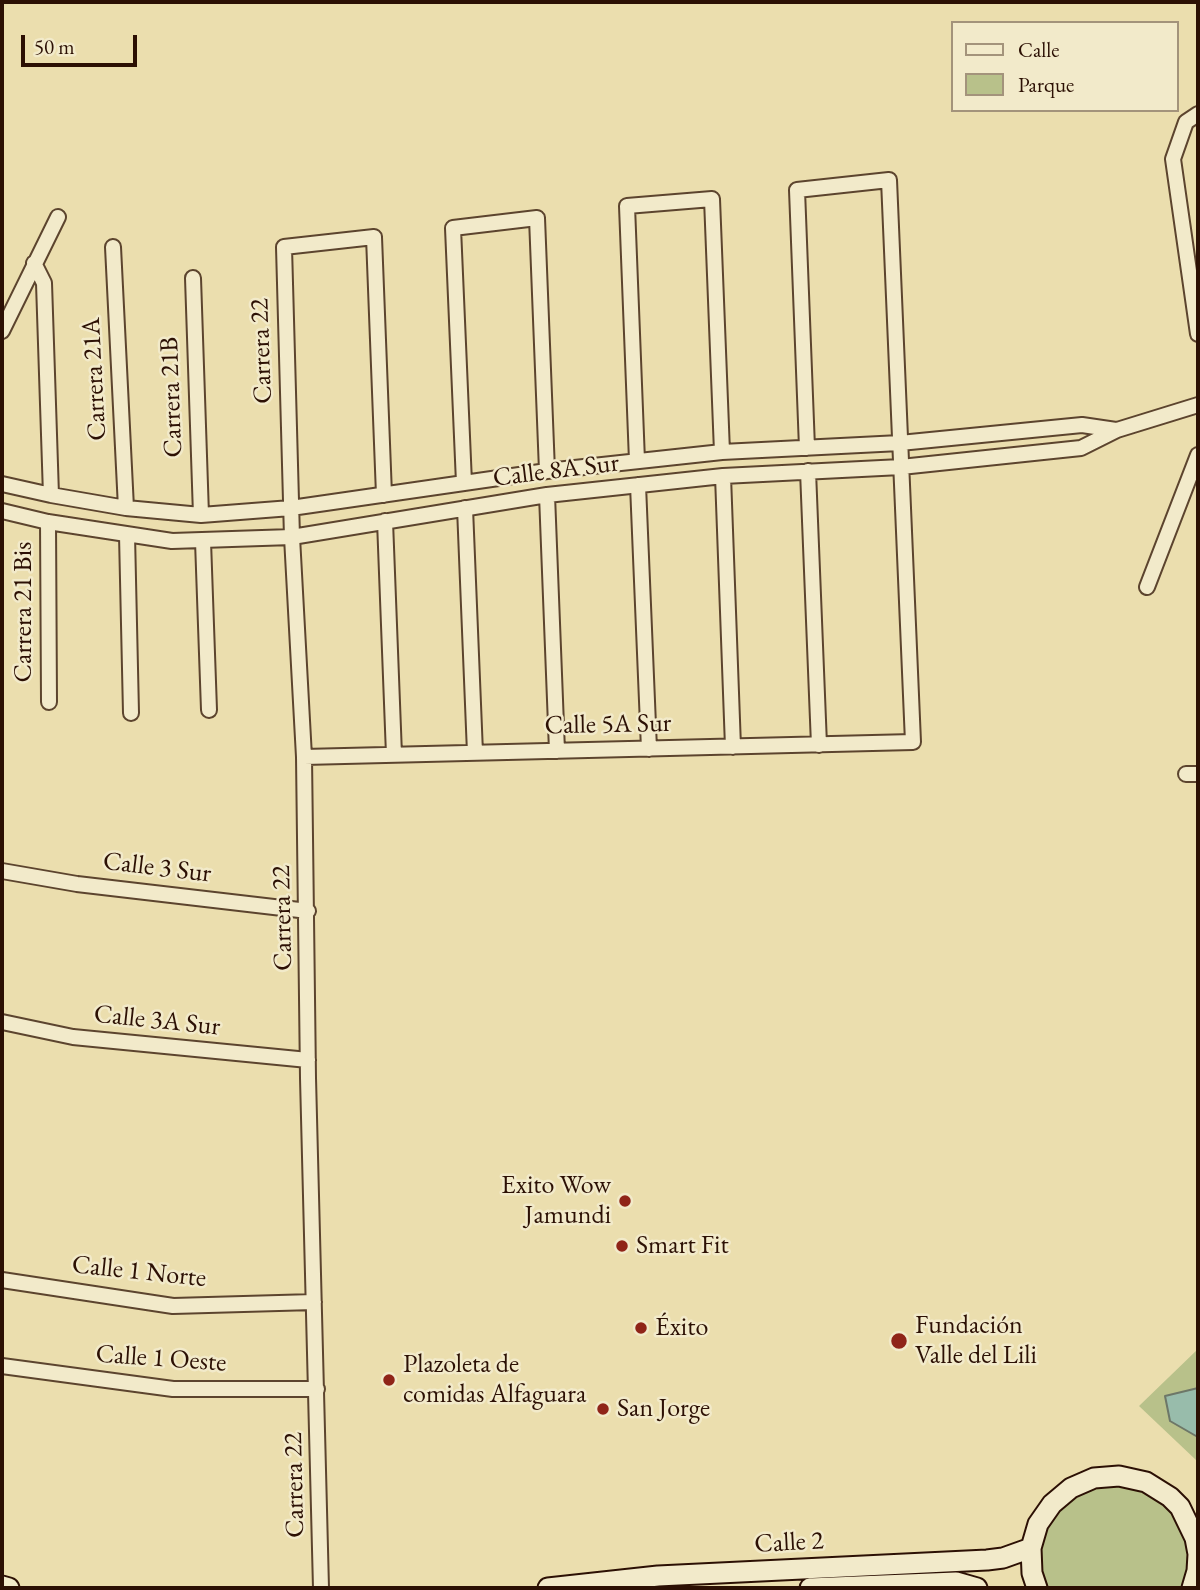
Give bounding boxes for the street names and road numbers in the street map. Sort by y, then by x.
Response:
street label: Carrera 22 [245,298,279,404]
street label: Carrera 21A [76,316,114,442]
street label: Carrera 21B [154,336,190,458]
street label: Calle 8A Sur [491,448,621,494]
street label: Carrera 21 Bis [8,542,40,682]
street label: Calle 5A Sur [544,708,672,742]
street label: Calle 3 Sur [101,846,213,890]
street label: Carrera 22 [266,865,300,971]
street label: Calle 3A Sur [92,999,222,1043]
street label: Calle 1 Norte [70,1249,208,1295]
street label: Calle 1 Oeste [95,1339,227,1379]
street label: Carrera 22 [278,1432,312,1538]
street label: Calle 2 [754,1526,824,1560]

